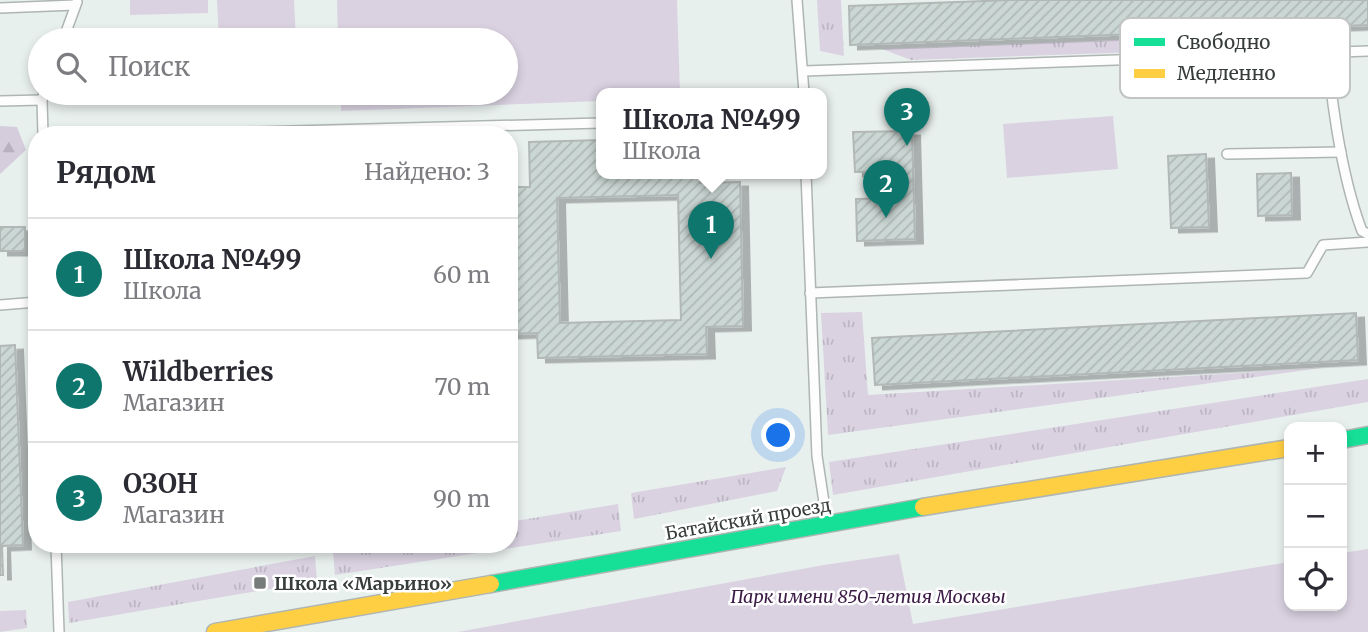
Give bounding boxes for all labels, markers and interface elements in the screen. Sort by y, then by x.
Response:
legend [1120,18,1350,98]
search box [28,28,518,105]
text: Свободно [1177,30,1270,54]
icon: search [52,48,90,86]
text: Поиск [108,50,190,83]
text: Медленно [1177,61,1276,85]
popup [596,88,827,179]
pin: 3 [884,88,930,146]
text: Школа №499 [622,103,801,136]
text: Школа [622,136,701,165]
text: Рядом [56,153,156,191]
text: Найдено: 3 [364,157,490,186]
pin: 2 [863,160,909,218]
pin: 1 [688,201,734,259]
text: Школа №499 [123,243,302,276]
text: 1 [74,260,84,289]
text: 60 m [433,260,490,289]
text: Школа [123,276,202,305]
text: Wildberries [123,355,274,388]
text: 2 [72,372,86,401]
text: 70 m [434,372,490,401]
text: Магазин [123,388,225,417]
your location [761,418,795,452]
map controls [1284,422,1347,611]
button: + [1284,422,1347,485]
text: ОЗОН [123,467,198,500]
text: 3 [72,484,86,513]
text: 90 m [433,484,490,513]
button: − [1284,485,1347,548]
street label: Батайский проезд [663,493,833,545]
text: Магазин [123,500,225,529]
button: locate [1284,548,1347,611]
place label: Школа «Марьино» [274,572,452,595]
marker: Школа «Марьино» [252,575,268,591]
park label: Парк имени 850-летия Москвы [730,585,1006,608]

